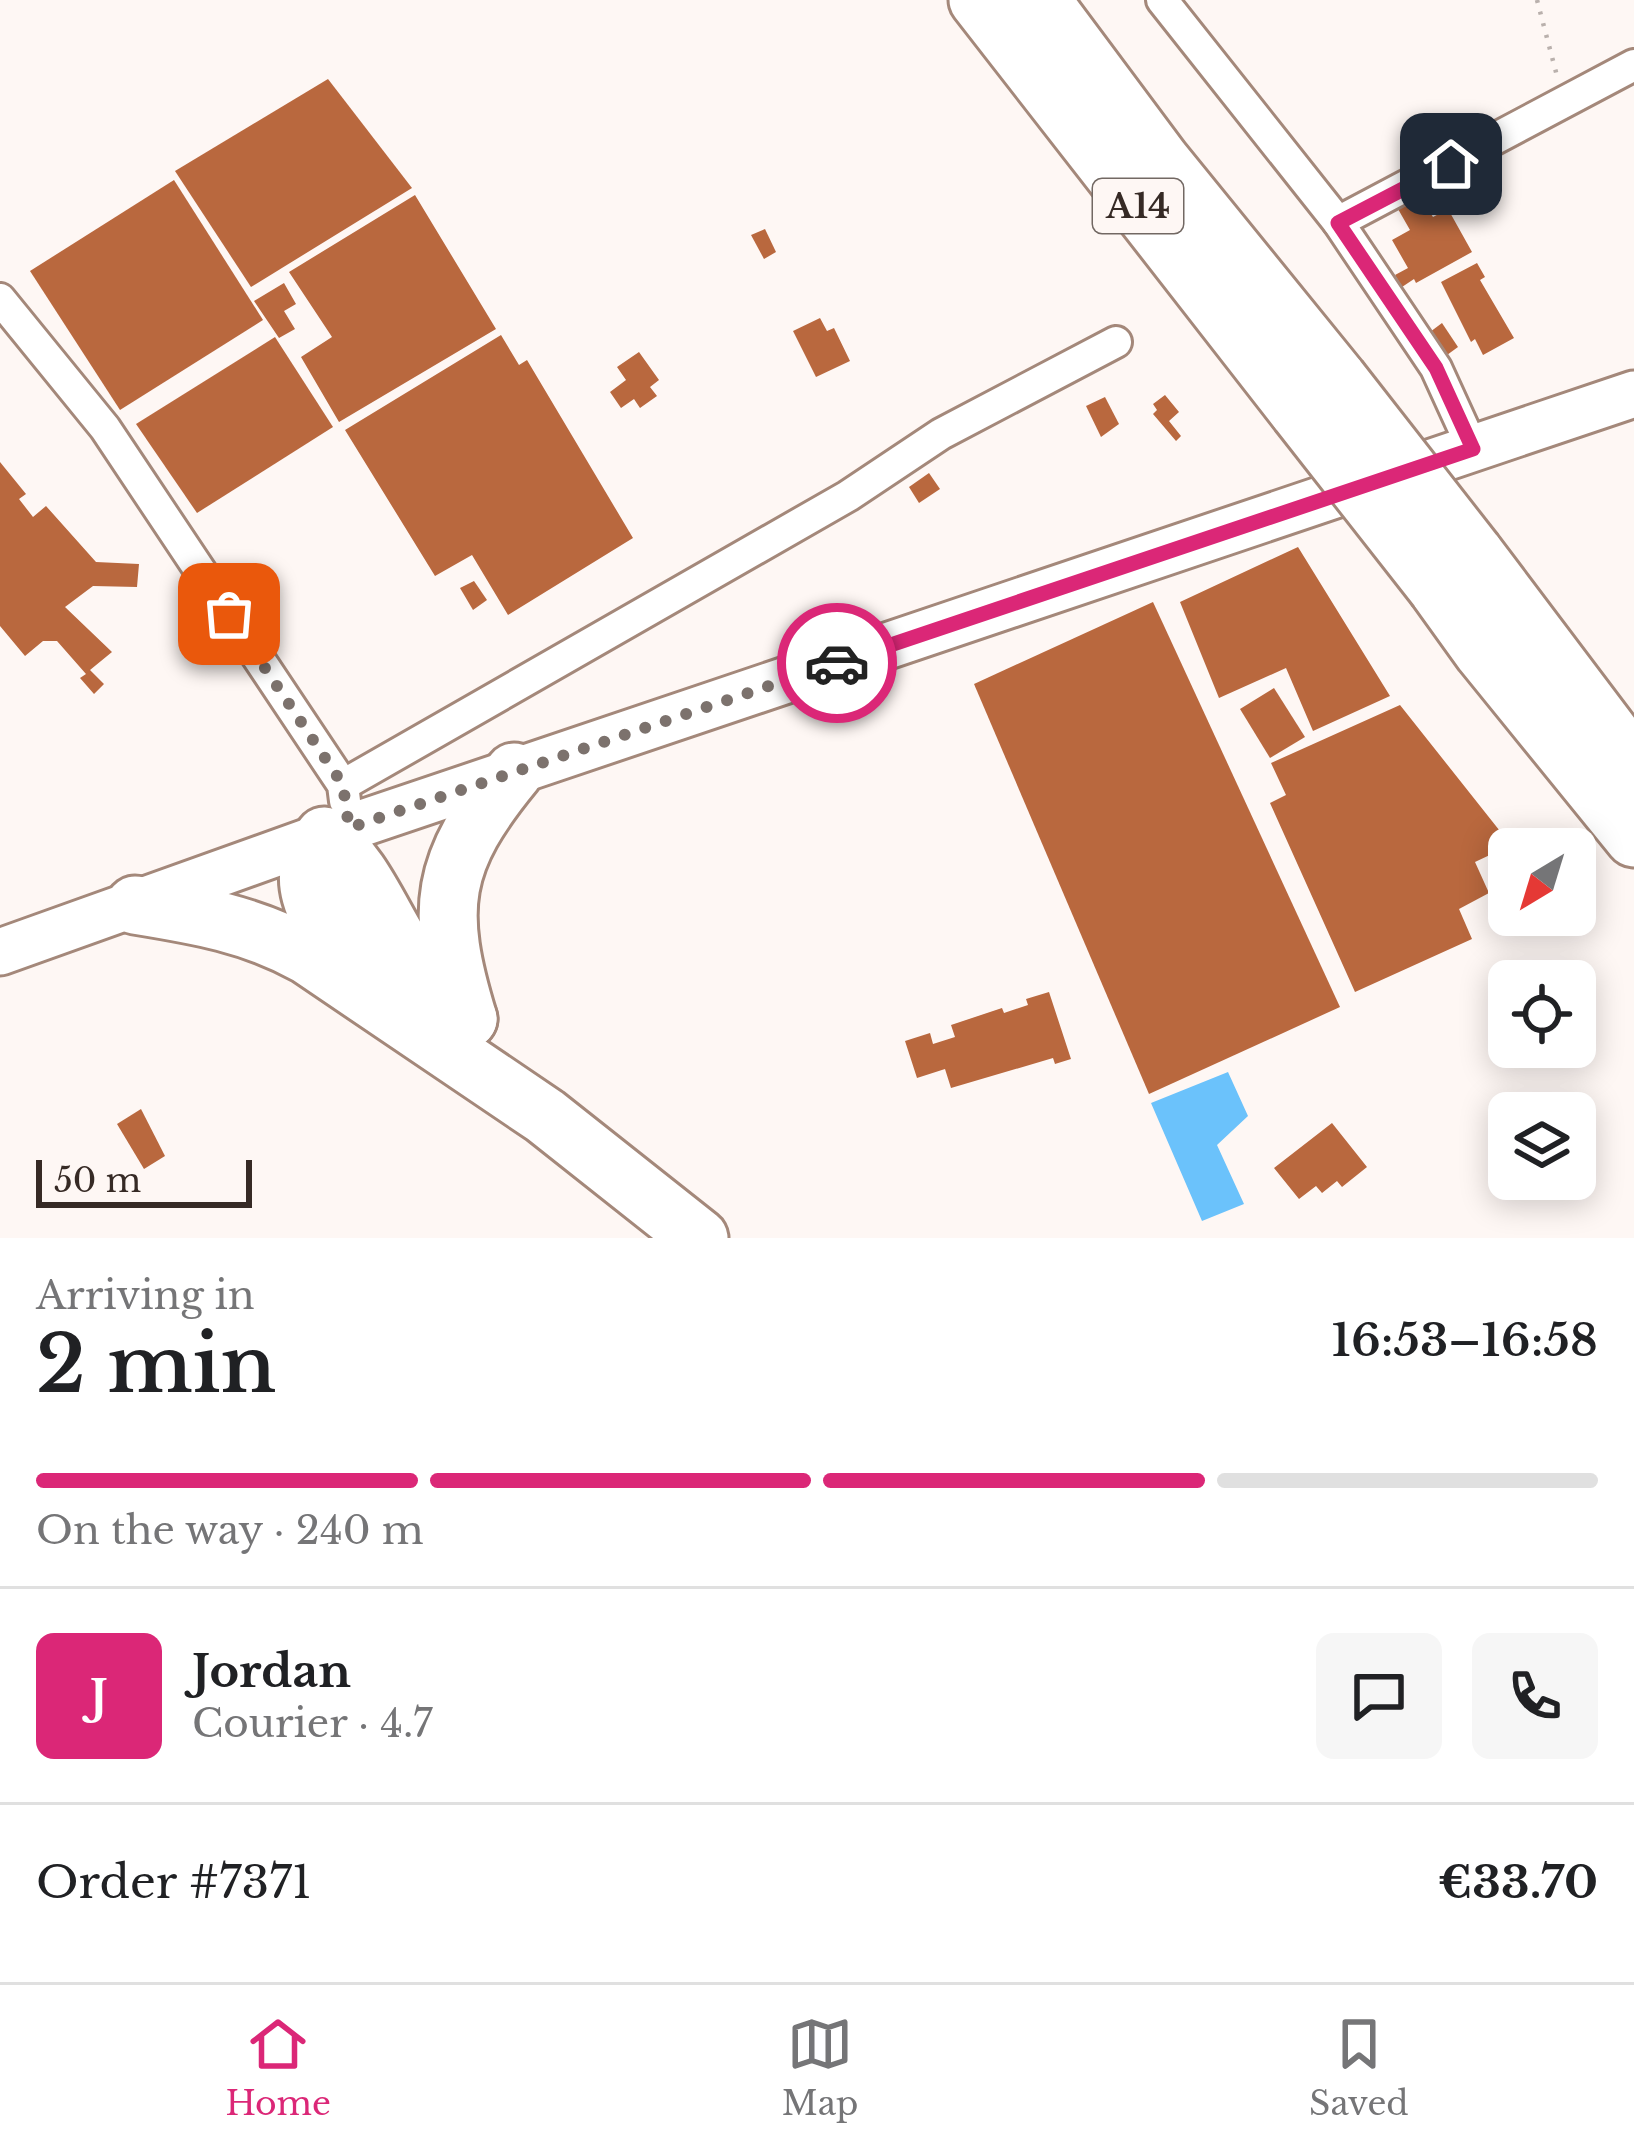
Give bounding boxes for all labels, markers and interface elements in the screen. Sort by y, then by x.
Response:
pin [1400,113,1502,215]
icon: home [1418,131,1484,197]
road number: A14 [1093,179,1183,233]
pin [178,563,280,665]
icon: bag [196,581,262,647]
courier [777,603,897,723]
icon: car [804,630,870,696]
north arrow [1488,828,1596,936]
map controls [1488,828,1596,1200]
button: locate [1488,960,1596,1068]
button: layers [1488,1092,1596,1200]
scale bar [36,1154,252,1207]
text: 50 m [54,1160,141,1201]
text: Arriving in [36,1271,255,1320]
text: 16:53–16:58 [1331,1312,1598,1368]
text: 2 min [36,1316,276,1413]
text: On the way · 240 m [36,1506,424,1555]
button: chat [1316,1633,1442,1759]
button: phone [1472,1633,1598,1759]
text: Jordan [192,1643,351,1699]
text: J [90,1668,108,1724]
text: Courier · 4.7 [192,1699,433,1748]
text: Order #7371 [36,1854,312,1910]
text: €33.70 [1438,1854,1598,1910]
tab: Home [225,2011,331,2124]
tab: Map [782,2011,858,2124]
tab: Saved [1309,2011,1409,2124]

